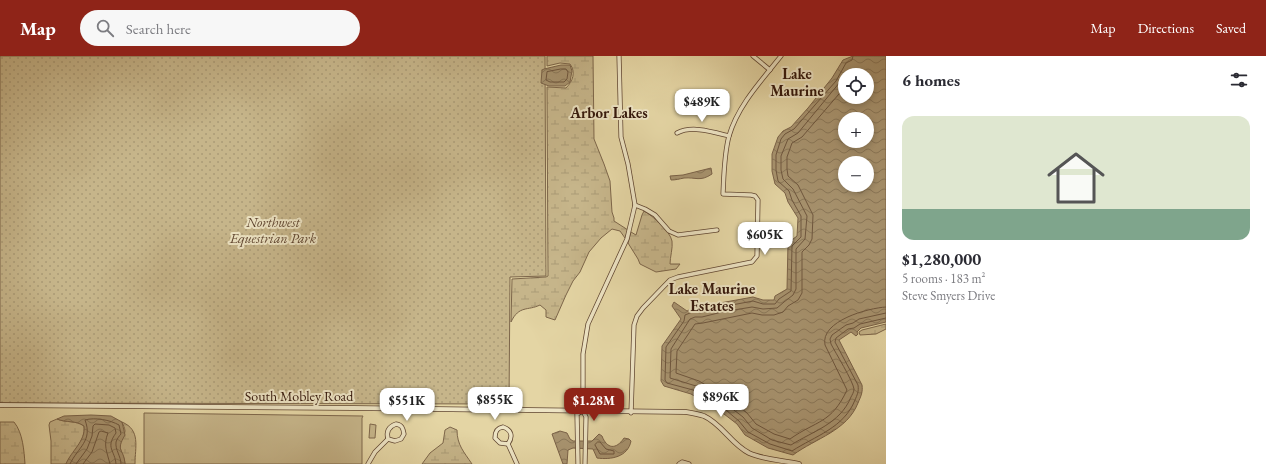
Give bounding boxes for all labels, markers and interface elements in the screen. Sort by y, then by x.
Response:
search box [80,10,360,46]
text: Map [20,16,56,41]
icon: search [94,17,116,39]
text: Search here [126,19,191,38]
text: Map [1090,19,1116,37]
text: Directions [1138,19,1194,37]
text: Saved [1216,19,1246,37]
district label: Lake Maurine [770,64,824,100]
map controls [838,68,874,192]
button: locate [838,68,874,104]
text: 6 homes [902,69,960,91]
icon: filters [1228,69,1250,91]
pin: $489K [674,89,730,123]
text: $489K [684,93,720,110]
district label: Arbor Lakes [569,103,648,122]
button: + [838,112,874,148]
icon: home [1040,142,1112,214]
button: − [838,156,874,192]
park label: Northwest Equestrian Park [229,213,317,248]
pin: $605K [737,222,793,256]
text: $605K [747,226,783,243]
text: $1,280,000 [902,248,981,270]
text: 5 rooms · 183 m² [902,270,986,287]
district label: Lake Maurine Estates [669,279,755,315]
text: Steve Smyers Drive [902,287,995,304]
pin: $896K [693,384,749,418]
street label: South Mobley Road [245,387,354,405]
pin: $855K [467,387,523,421]
pin: $551K [379,388,435,422]
pin: $1.28M [561,388,627,422]
text: $896K [703,388,739,405]
text: $855K [477,391,513,408]
text: $551K [389,392,425,409]
text: $1.28M [573,392,615,409]

